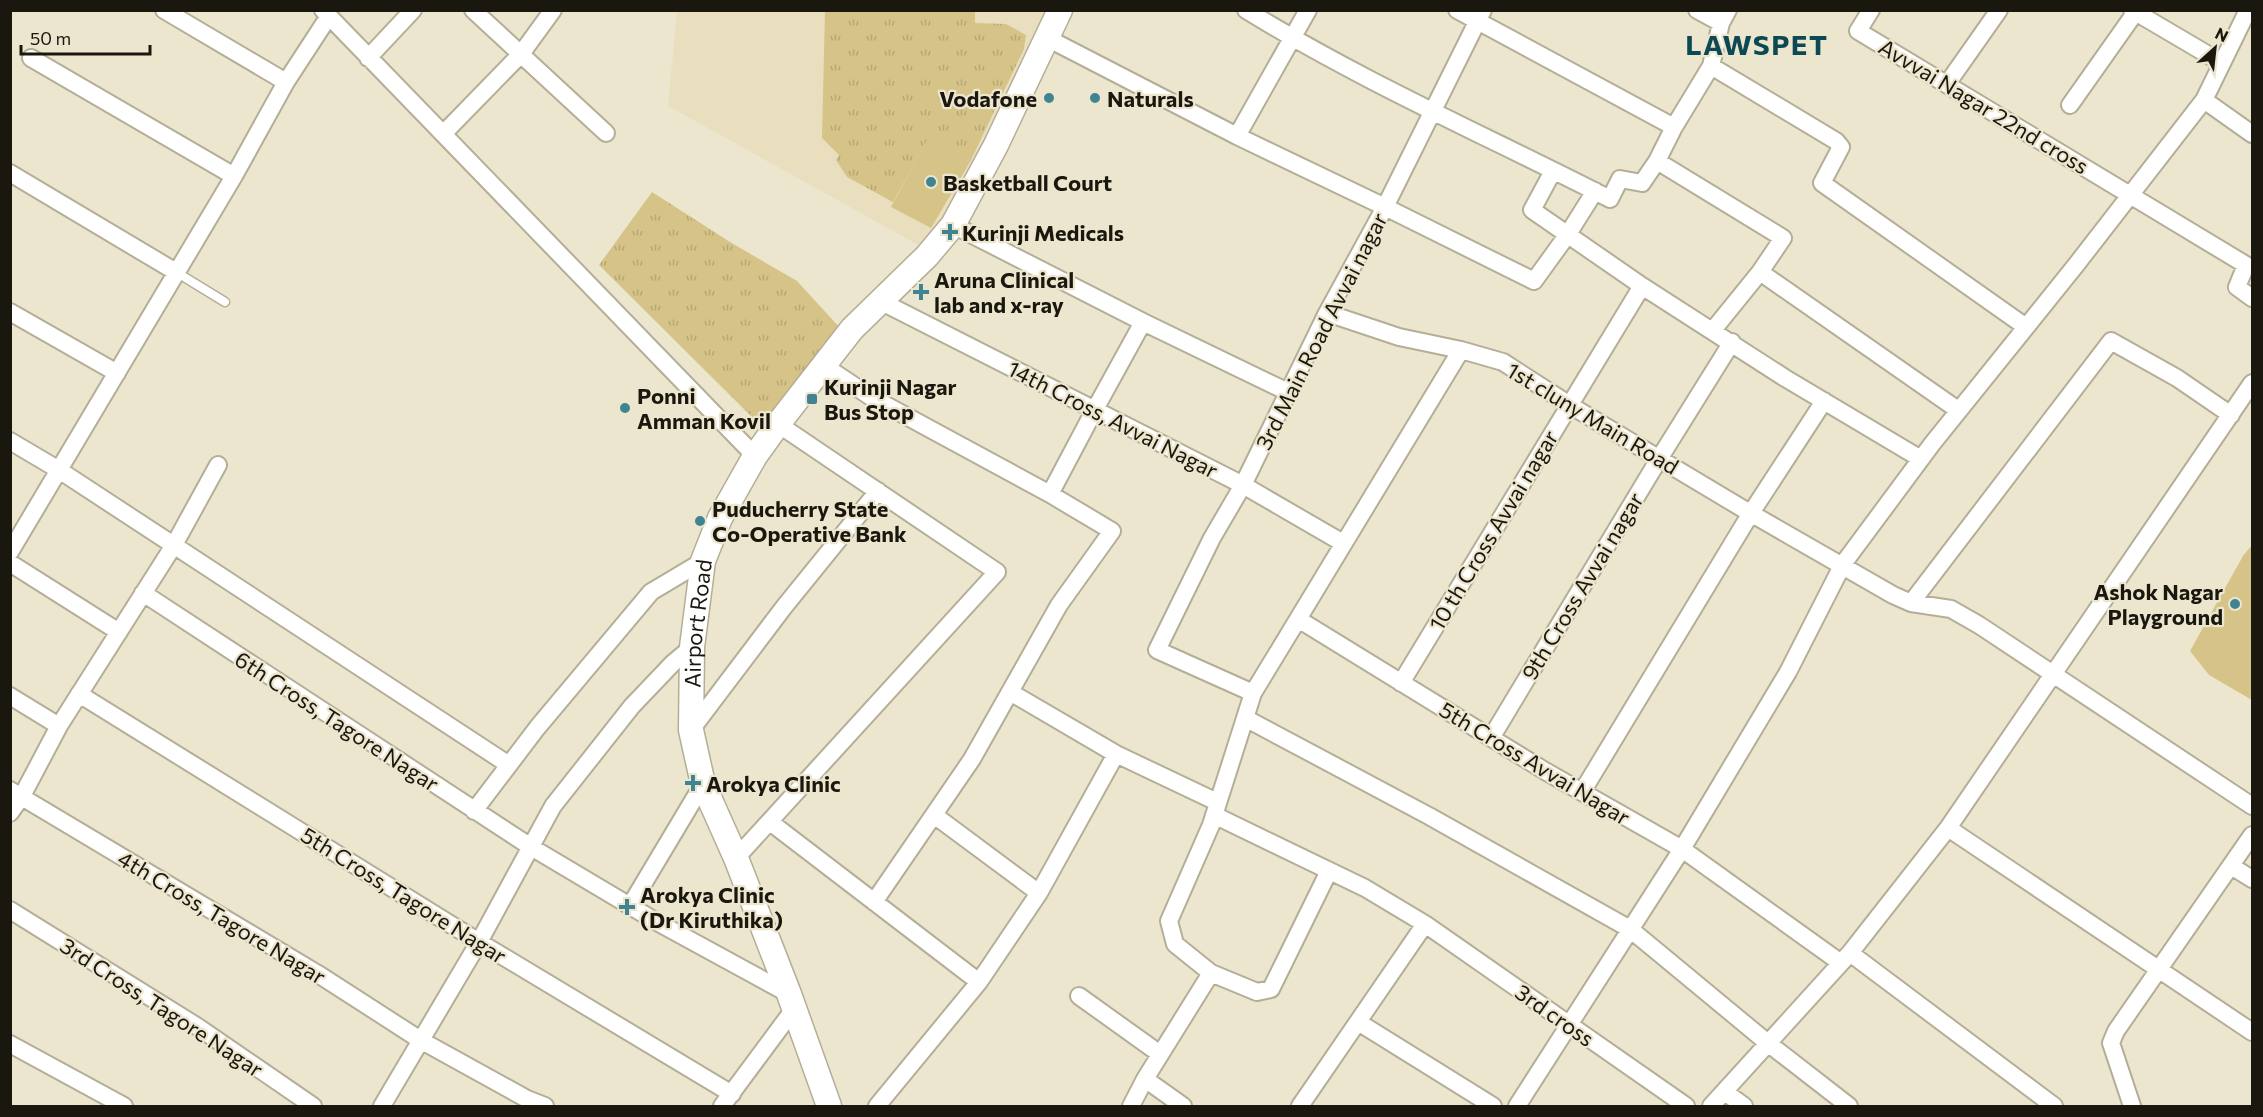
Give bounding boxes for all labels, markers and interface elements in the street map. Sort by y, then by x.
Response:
scale bar [21,18,150,56]
north arrow [2185,18,2245,78]
text: N [2212,23,2232,45]
text: 50 m [30,27,71,49]
district label: LAWSPET [1685,27,1829,61]
street label: Avvvai Nagar 22nd cross [1874,33,2094,179]
place label: Vodafone [939,85,1037,112]
place label: Naturals [1107,85,1194,112]
marker: Vodafone [1042,91,1056,105]
marker: Naturals [1088,91,1102,105]
place label: Basketball Court [943,169,1112,196]
marker: Basketball Court [924,175,938,189]
street label: 3rd Main Road Avvai nagar [1249,208,1393,454]
place label: Kurinji Medicals [962,219,1124,246]
marker: Kurinji Medicals [943,225,957,239]
place label: Aruna Clinical lab and x-ray [934,266,1074,318]
marker: Aruna Clinical lab and x-ray [912,283,930,301]
street label: 14th Cross, Avvai Nagar [1003,354,1223,484]
street label: 1st cluny Main Road [1502,356,1684,480]
place label: Kurinji Nagar Bus Stop [824,373,957,425]
place label: Ponni Amman Kovil [637,382,771,434]
marker: Kurinji Nagar Bus Stop [805,392,819,406]
marker: Ponni Amman Kovil [618,401,632,415]
street label: 10 th Cross Avvai nagar [1423,425,1564,635]
street label: 9th Cross Avvai nagar [1515,487,1649,685]
place label: Puducherry State Co-Operative Bank [712,495,907,547]
marker: Puducherry State Co-Operative Bank [693,514,707,528]
street label: Airport Road [678,558,717,688]
place label: Ashok Nagar Playground [2093,578,2223,630]
marker: Ashok Nagar Playground [2228,597,2242,611]
street label: 6th Cross, Tagore Nagar [230,645,444,797]
street label: 5th Cross Avvai Nagar [1435,695,1635,831]
place label: Arokya Clinic [706,770,841,797]
marker: Arokya Clinic [684,774,702,792]
street label: 5th Cross, Tagore Nagar [296,821,512,969]
street label: 4th Cross, Tagore Nagar [113,844,331,990]
place label: Arokya Clinic (Dr Kiruthika) [640,881,783,933]
marker: Arokya Clinic (Dr Kiruthika) [618,898,636,916]
street label: 3rd Cross, Tagore Nagar [56,931,269,1083]
street label: 3rd cross [1510,978,1600,1052]

